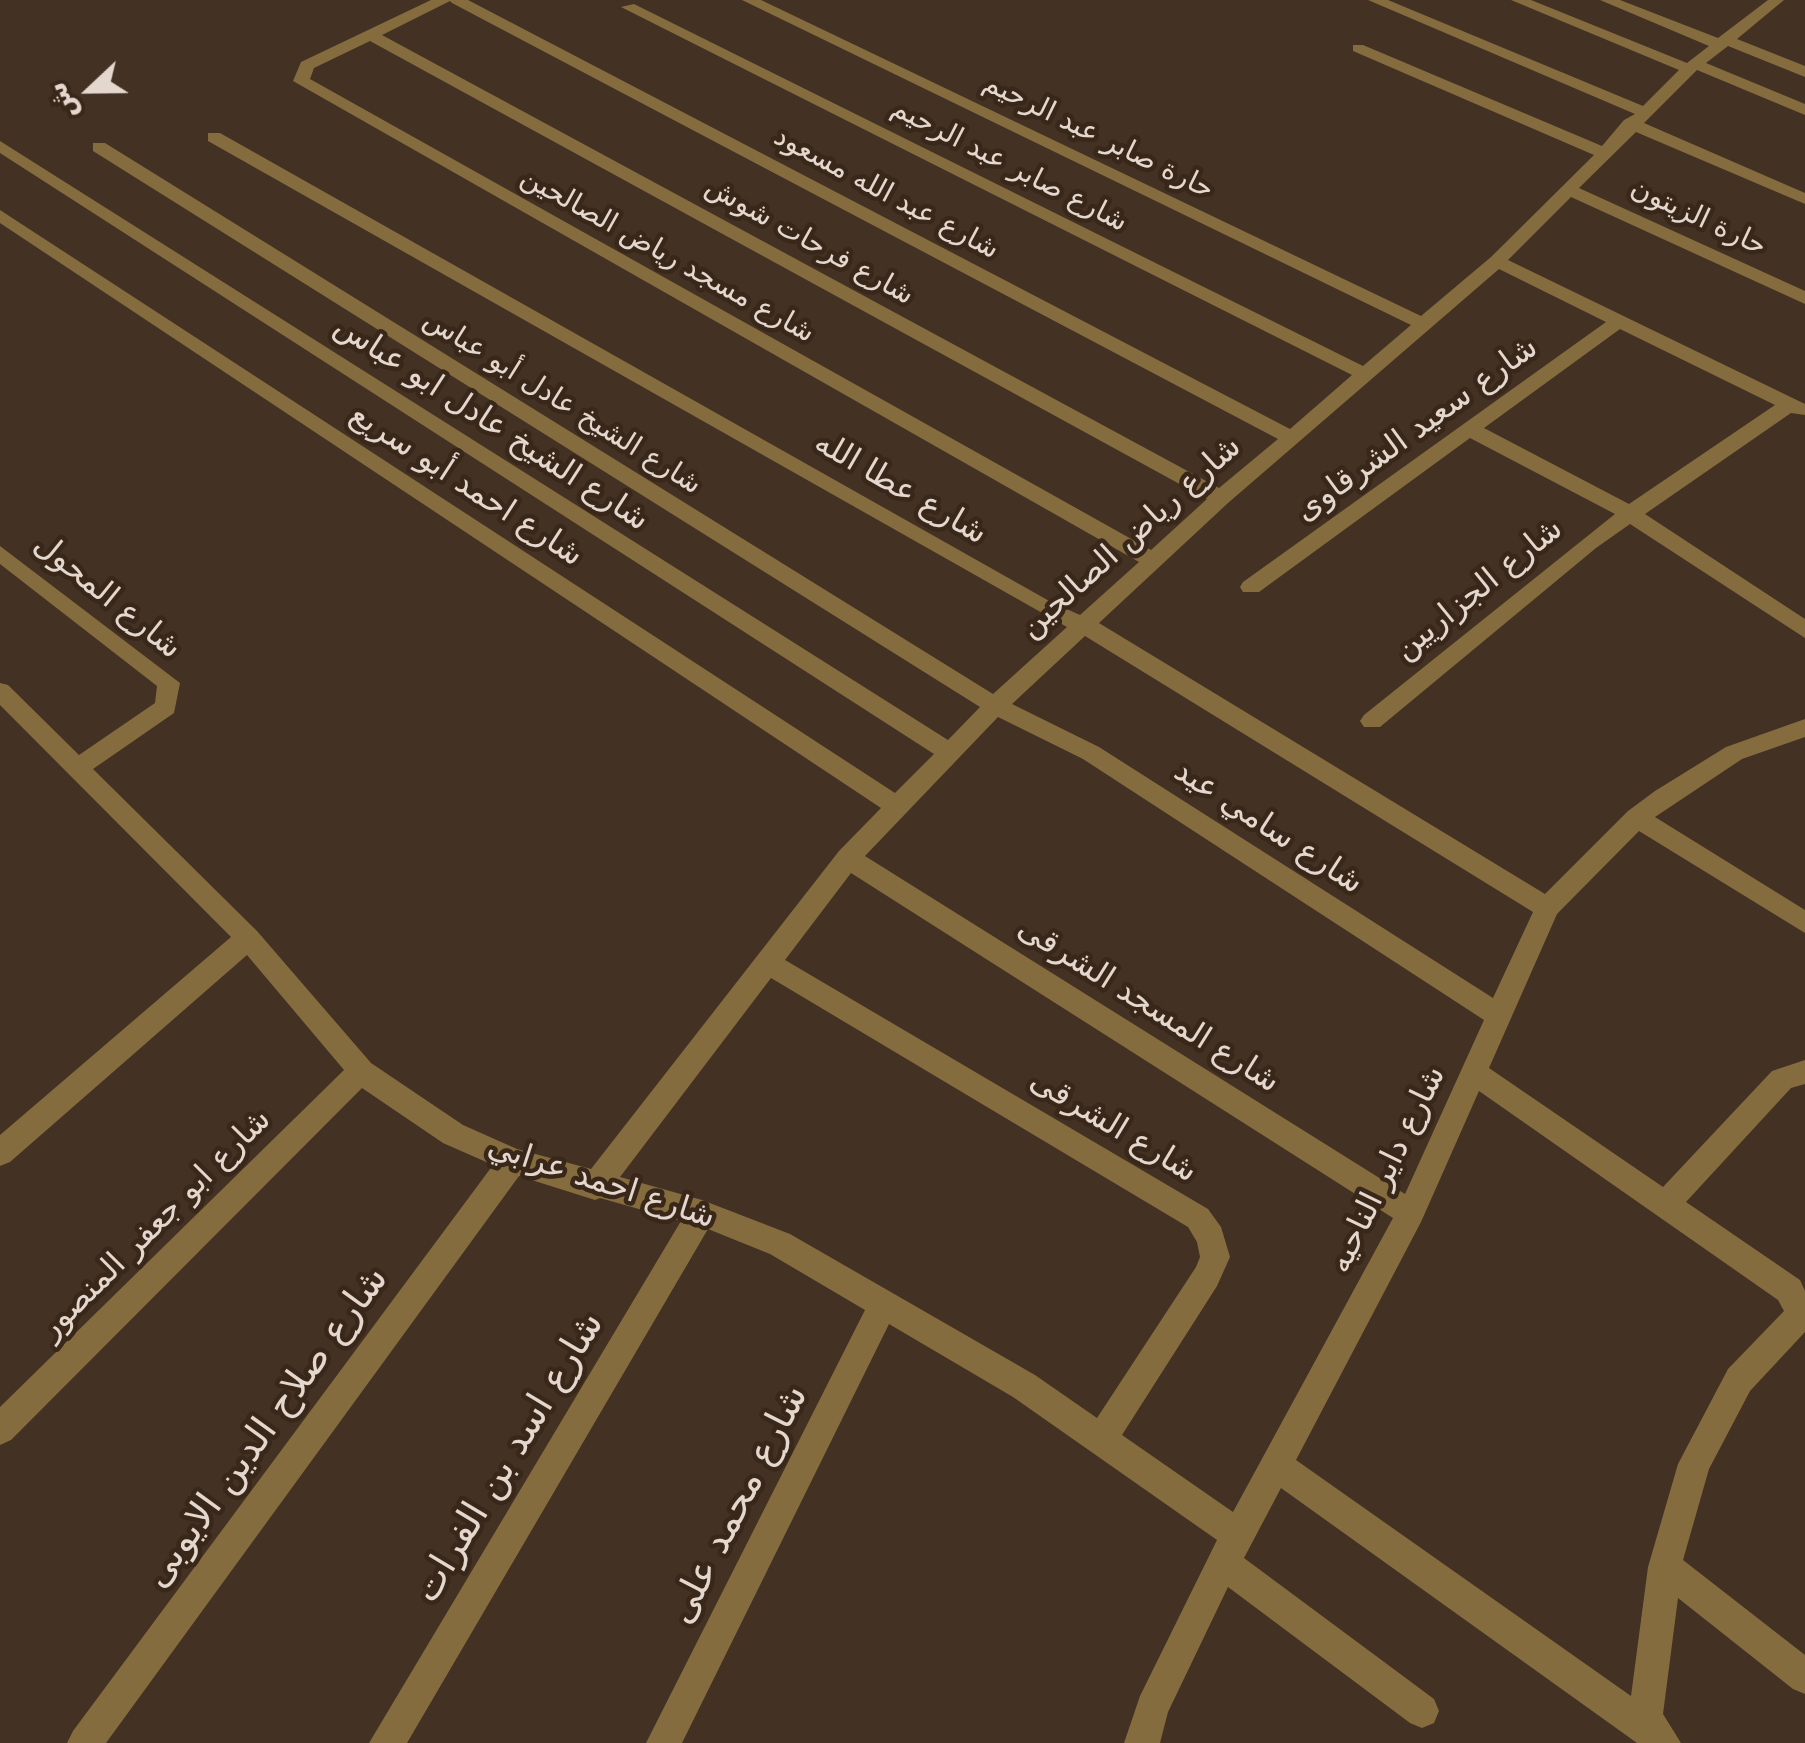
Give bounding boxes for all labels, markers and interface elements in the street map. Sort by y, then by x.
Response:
north arrow [40,40,140,140]
street label: حارة صابر عبد الرحيم [977,67,1219,207]
text: ش [39,77,84,126]
street label: شارع صابر عبد الرحيم [885,92,1133,240]
street label: شارع عبد الله مسعود [768,121,1004,267]
street label: شارع مسجد رياض الصالحين [514,161,820,351]
street label: شارع فرحات شوش [699,171,919,313]
street label: حارة الزيتون [1625,172,1771,264]
street label: شارع الشيخ عادل أبو عباس [417,304,707,502]
street label: شارع الشيخ عادل ابو عباس [326,308,656,540]
street label: شارع سعيد الشرقاوى [1288,329,1546,531]
street label: شارع احمد أبو سريع [342,396,590,576]
street label: شارع عطا الله [807,424,993,554]
street label: شارع رياض الصالحين [1012,428,1250,648]
street label: شارع الجزاريين [1387,510,1571,670]
street label: شارع المحول [25,526,189,668]
street label: شارع سامي عيد [1166,753,1370,903]
street label: شارع المسجد الشرقى [1010,910,1286,1102]
street label: شارع داير الناحيه [1321,1060,1455,1280]
street label: شارع الشرقى [1022,1062,1204,1192]
street label: شارع ابو جعفر المنصور [32,1101,280,1349]
street label: شارع احمد عرابي [483,1128,719,1238]
street label: شارع صلاح الدين الايوبى [135,1258,399,1598]
street label: شارع اسد بن الفرات [405,1304,615,1612]
street label: شارع محمد على [659,1378,819,1632]

